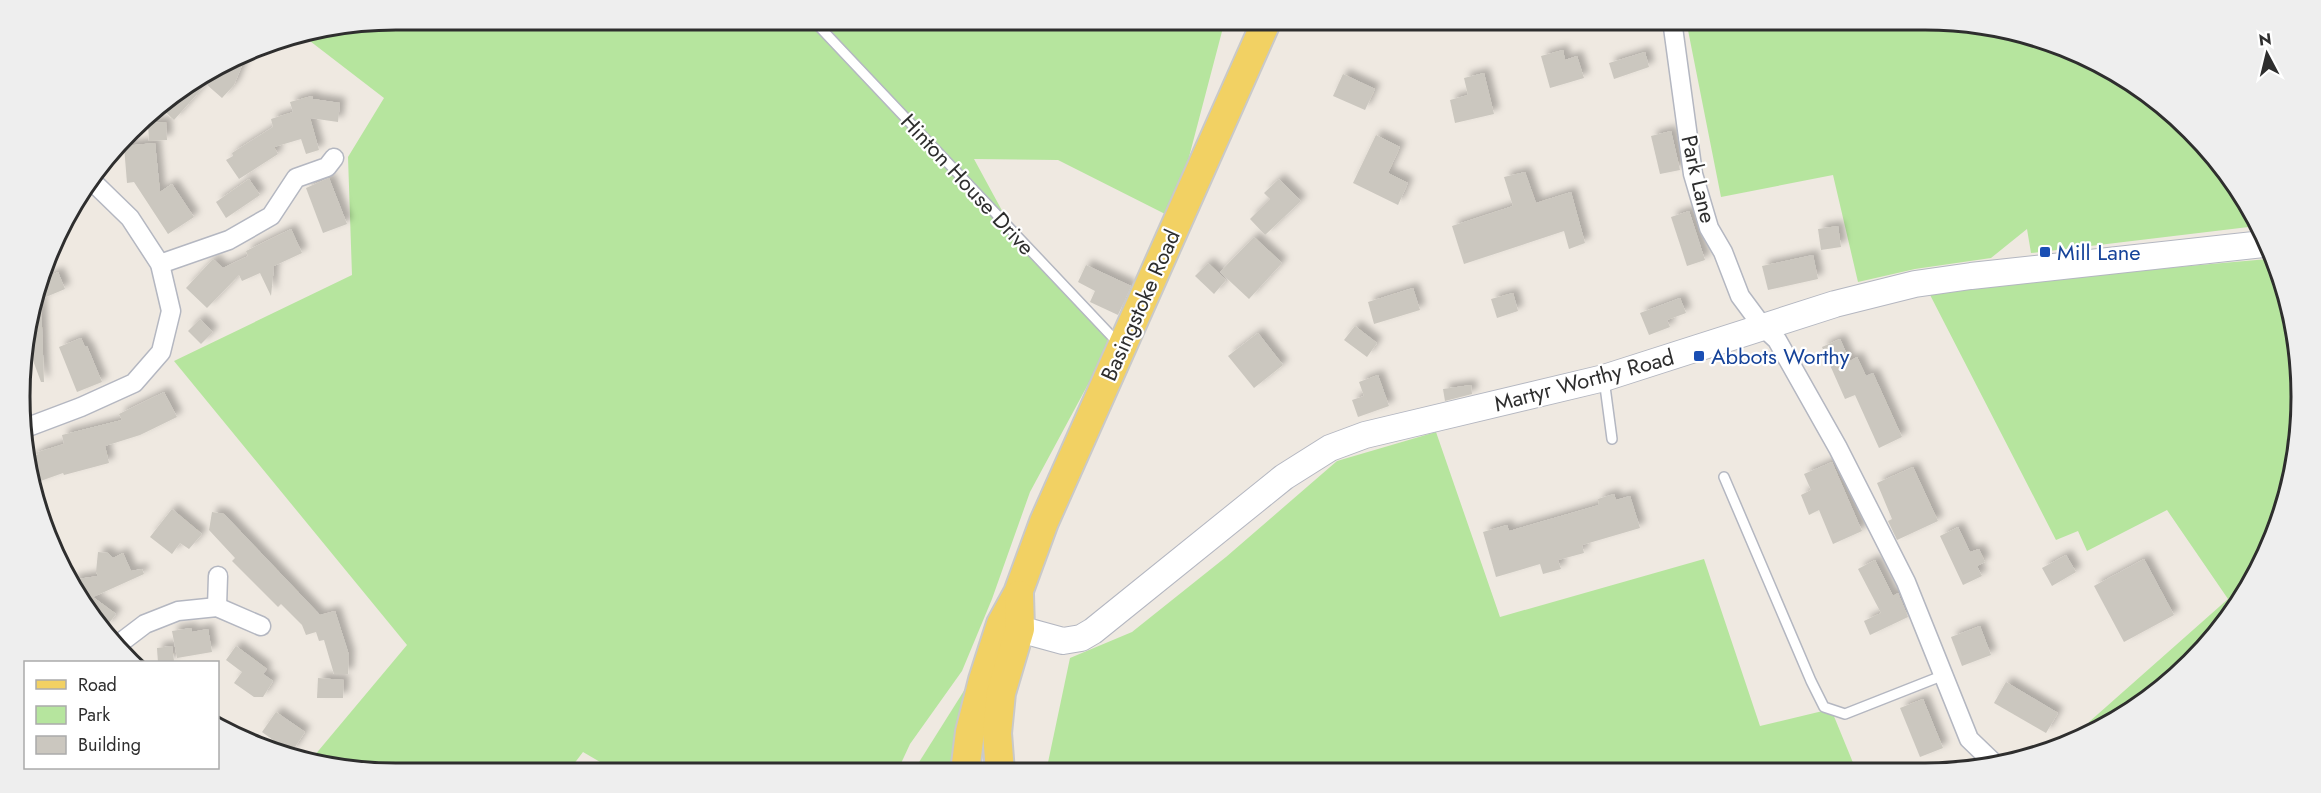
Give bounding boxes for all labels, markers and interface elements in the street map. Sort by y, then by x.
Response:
north arrow [2237,24,2297,84]
text: N [2258,27,2273,52]
street label: Hinton House Drive [894,106,1042,262]
street label: Park Lane [1673,132,1725,226]
street label: Basingstoke Road [1092,224,1188,386]
place label: Mill Lane [2057,236,2141,268]
marker: Mill Lane [2038,245,2052,259]
place label: Abbots Worthy [1711,340,1850,372]
street label: Martyr Worthy Road [1490,341,1678,419]
marker: Abbots Worthy [1692,349,1706,363]
legend [24,661,219,769]
text: Road [78,672,117,698]
text: Park [78,702,110,728]
text: Building [78,732,141,758]

